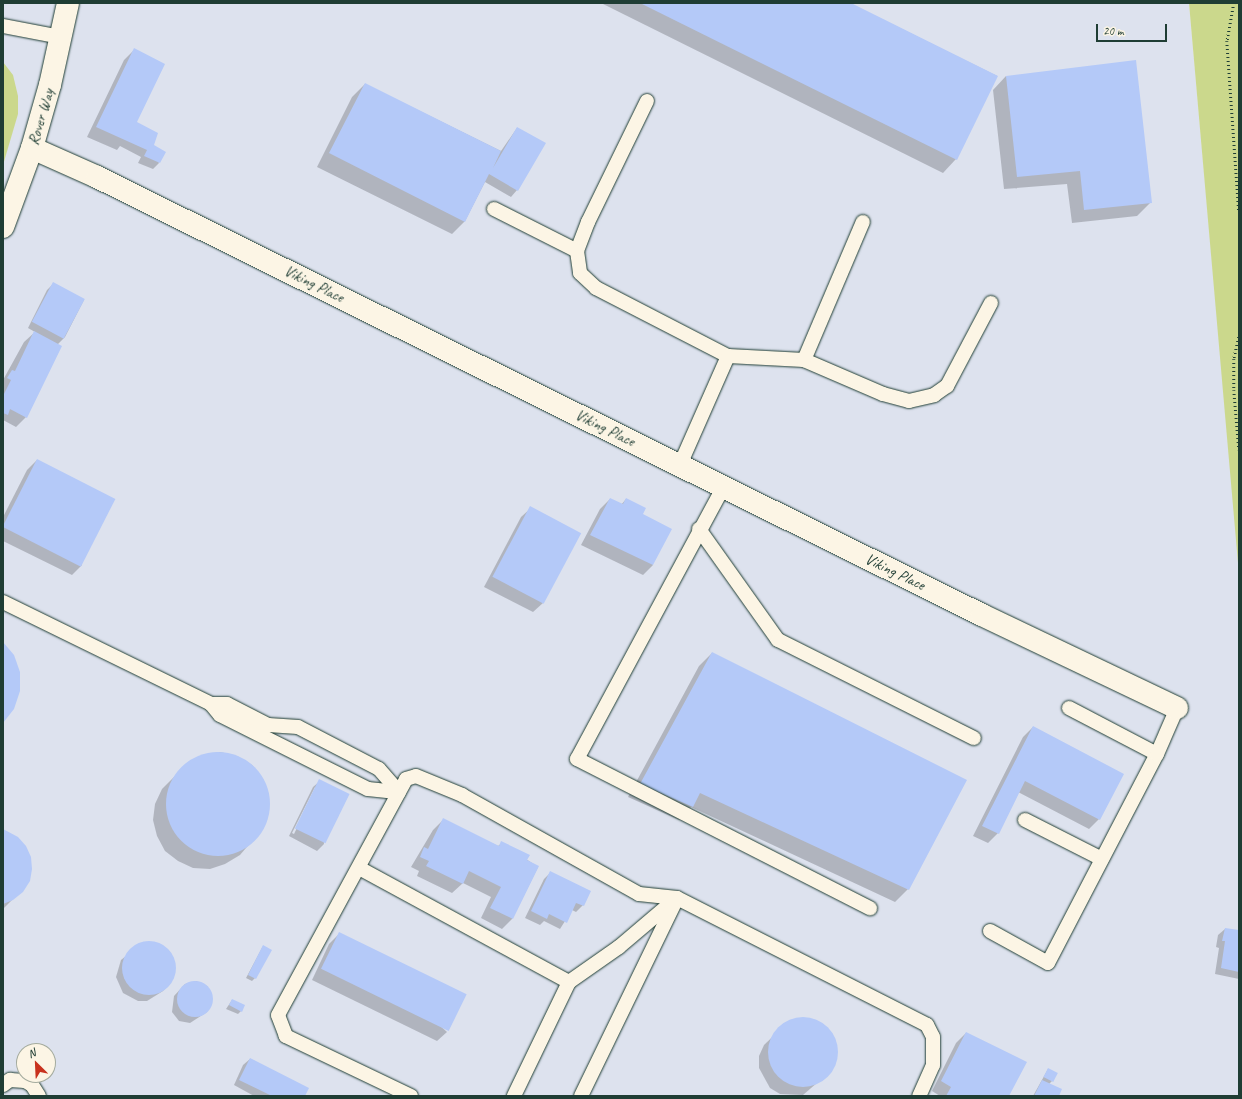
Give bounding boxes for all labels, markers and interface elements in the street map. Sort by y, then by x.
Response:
scale bar [1098,16,1169,42]
text: 20 m [1103,23,1123,39]
street label: Rover Way [24,87,58,147]
street label: Viking Place [281,261,347,307]
street label: Viking Place [572,405,638,451]
street label: Viking Place [862,549,928,595]
north arrow [16,1043,56,1083]
text: N [26,1045,37,1061]

